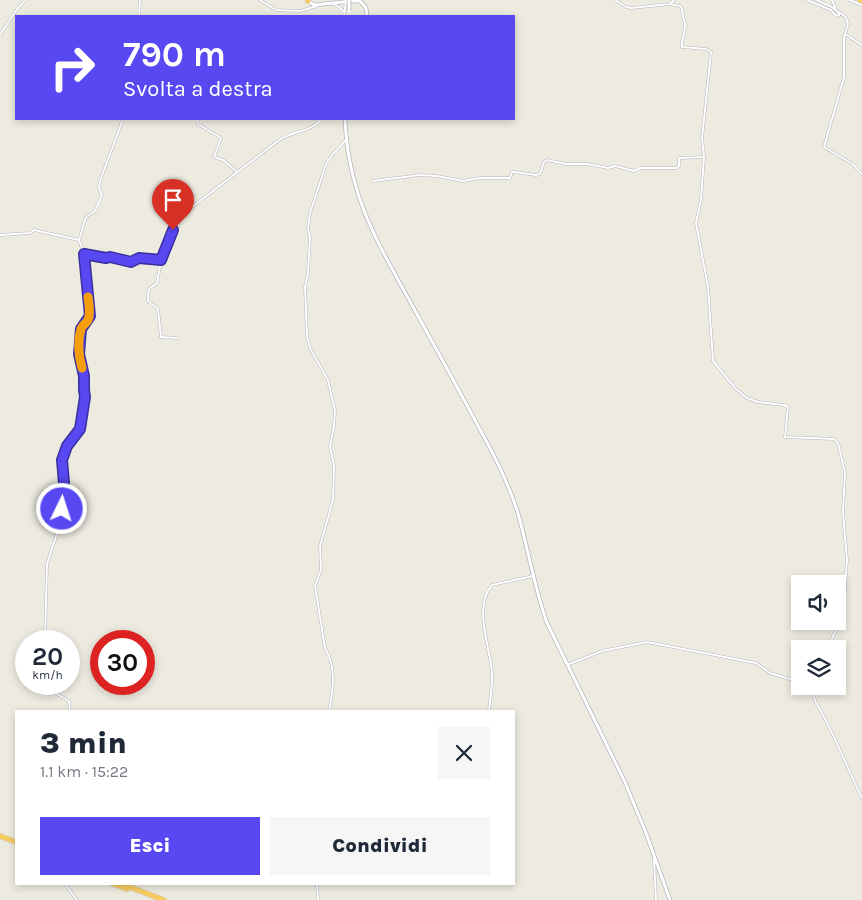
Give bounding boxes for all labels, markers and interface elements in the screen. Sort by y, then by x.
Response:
text: 790 m [123,34,226,75]
icon: right [40,35,105,100]
text: Svolta a destra [123,76,273,102]
pin [152,179,194,230]
icon: arrive [159,186,187,214]
position arrow [35,482,87,534]
map controls [791,575,846,695]
button: sound [791,575,846,630]
speed limit sign: 30 [90,630,155,695]
button: layers [791,640,846,695]
text: 20 [32,642,63,671]
text: km/h [32,668,63,682]
text: 3 min [40,725,127,761]
button: close [438,727,490,779]
text: 1.1 km · 15:22 [40,762,128,781]
button: Esci [40,817,260,875]
button: Condividi [270,817,490,875]

